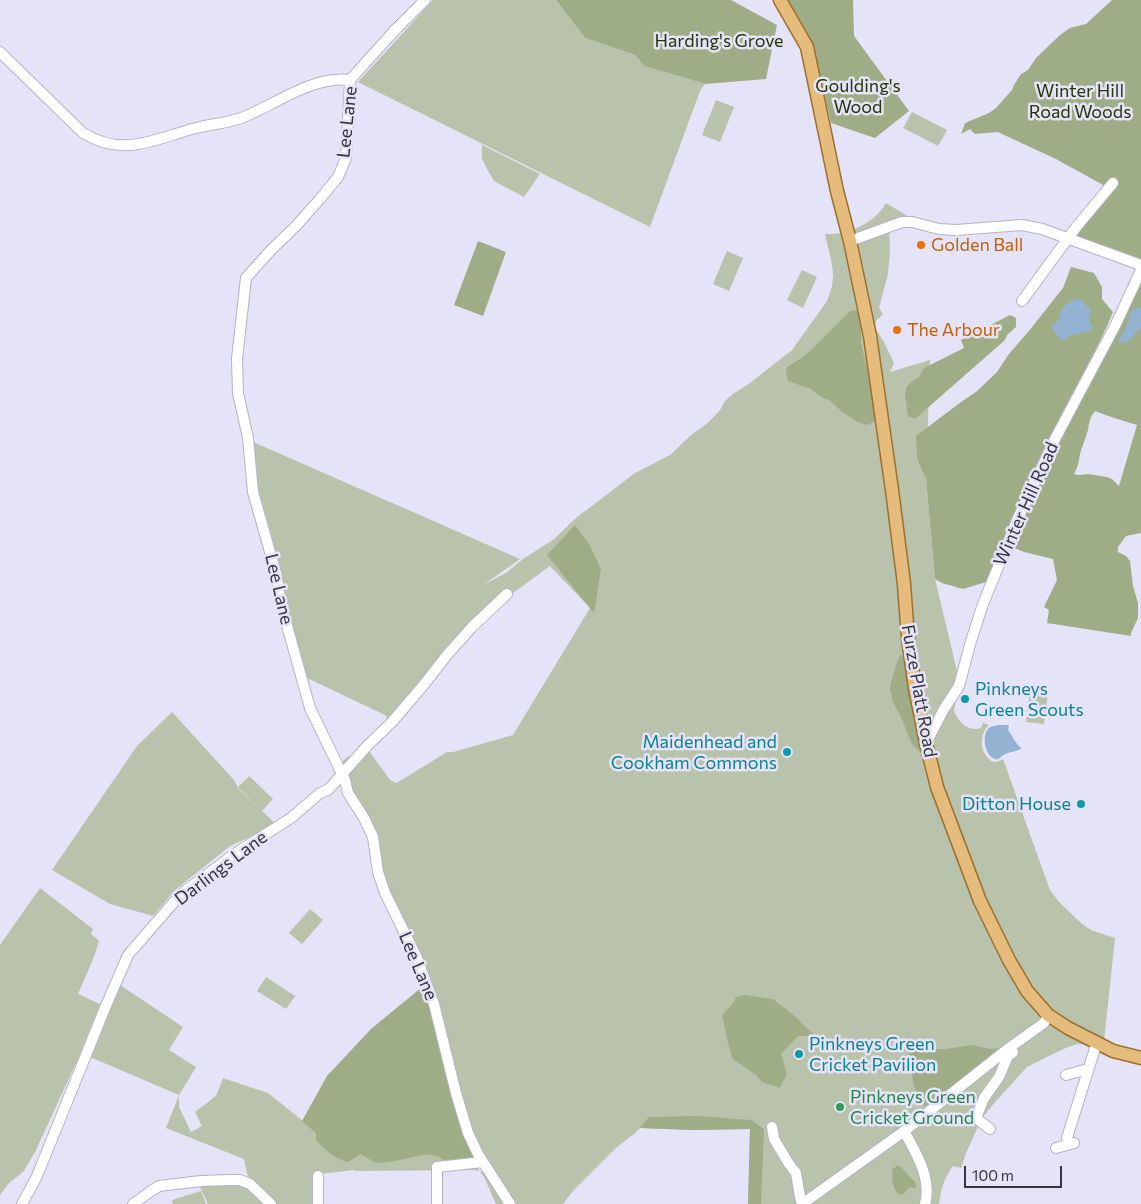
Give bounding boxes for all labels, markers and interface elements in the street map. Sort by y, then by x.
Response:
park label: Harding's Grove [654,30,784,52]
park label: Goulding's Wood [815,75,901,118]
park label: Winter Hill Road Woods [1029,80,1131,122]
street label: Lee Lane [332,85,362,159]
place label: Golden Ball [931,234,1023,256]
marker: Golden Ball [915,239,927,251]
place label: The Arbour [907,319,1000,341]
marker: The Arbour [891,324,903,336]
street label: Winter Hill Road [989,439,1063,569]
street label: Lee Lane [260,551,298,627]
street label: Furze Platt Road [897,623,941,759]
place label: Pinkneys Green Scouts [975,678,1084,721]
marker: Pinkneys Green Scouts [959,693,971,705]
place label: Maidenhead and Cookham Commons [611,731,777,774]
marker: Maidenhead and Cookham Commons [781,746,793,758]
place label: Ditton House [962,793,1071,815]
marker: Ditton House [1075,798,1087,810]
street label: Darlings Lane [170,826,272,910]
street label: Lee Lane [394,929,442,1003]
place label: Pinkneys Green Cricket Pavilion [809,1033,936,1076]
marker: Pinkneys Green Cricket Pavilion [793,1048,805,1060]
place label: Pinkneys Green Cricket Ground [850,1086,976,1128]
marker: Pinkneys Green Cricket Ground [834,1101,846,1113]
scale bar [966,1156,1064,1188]
text: 100 m [972,1166,1014,1184]

